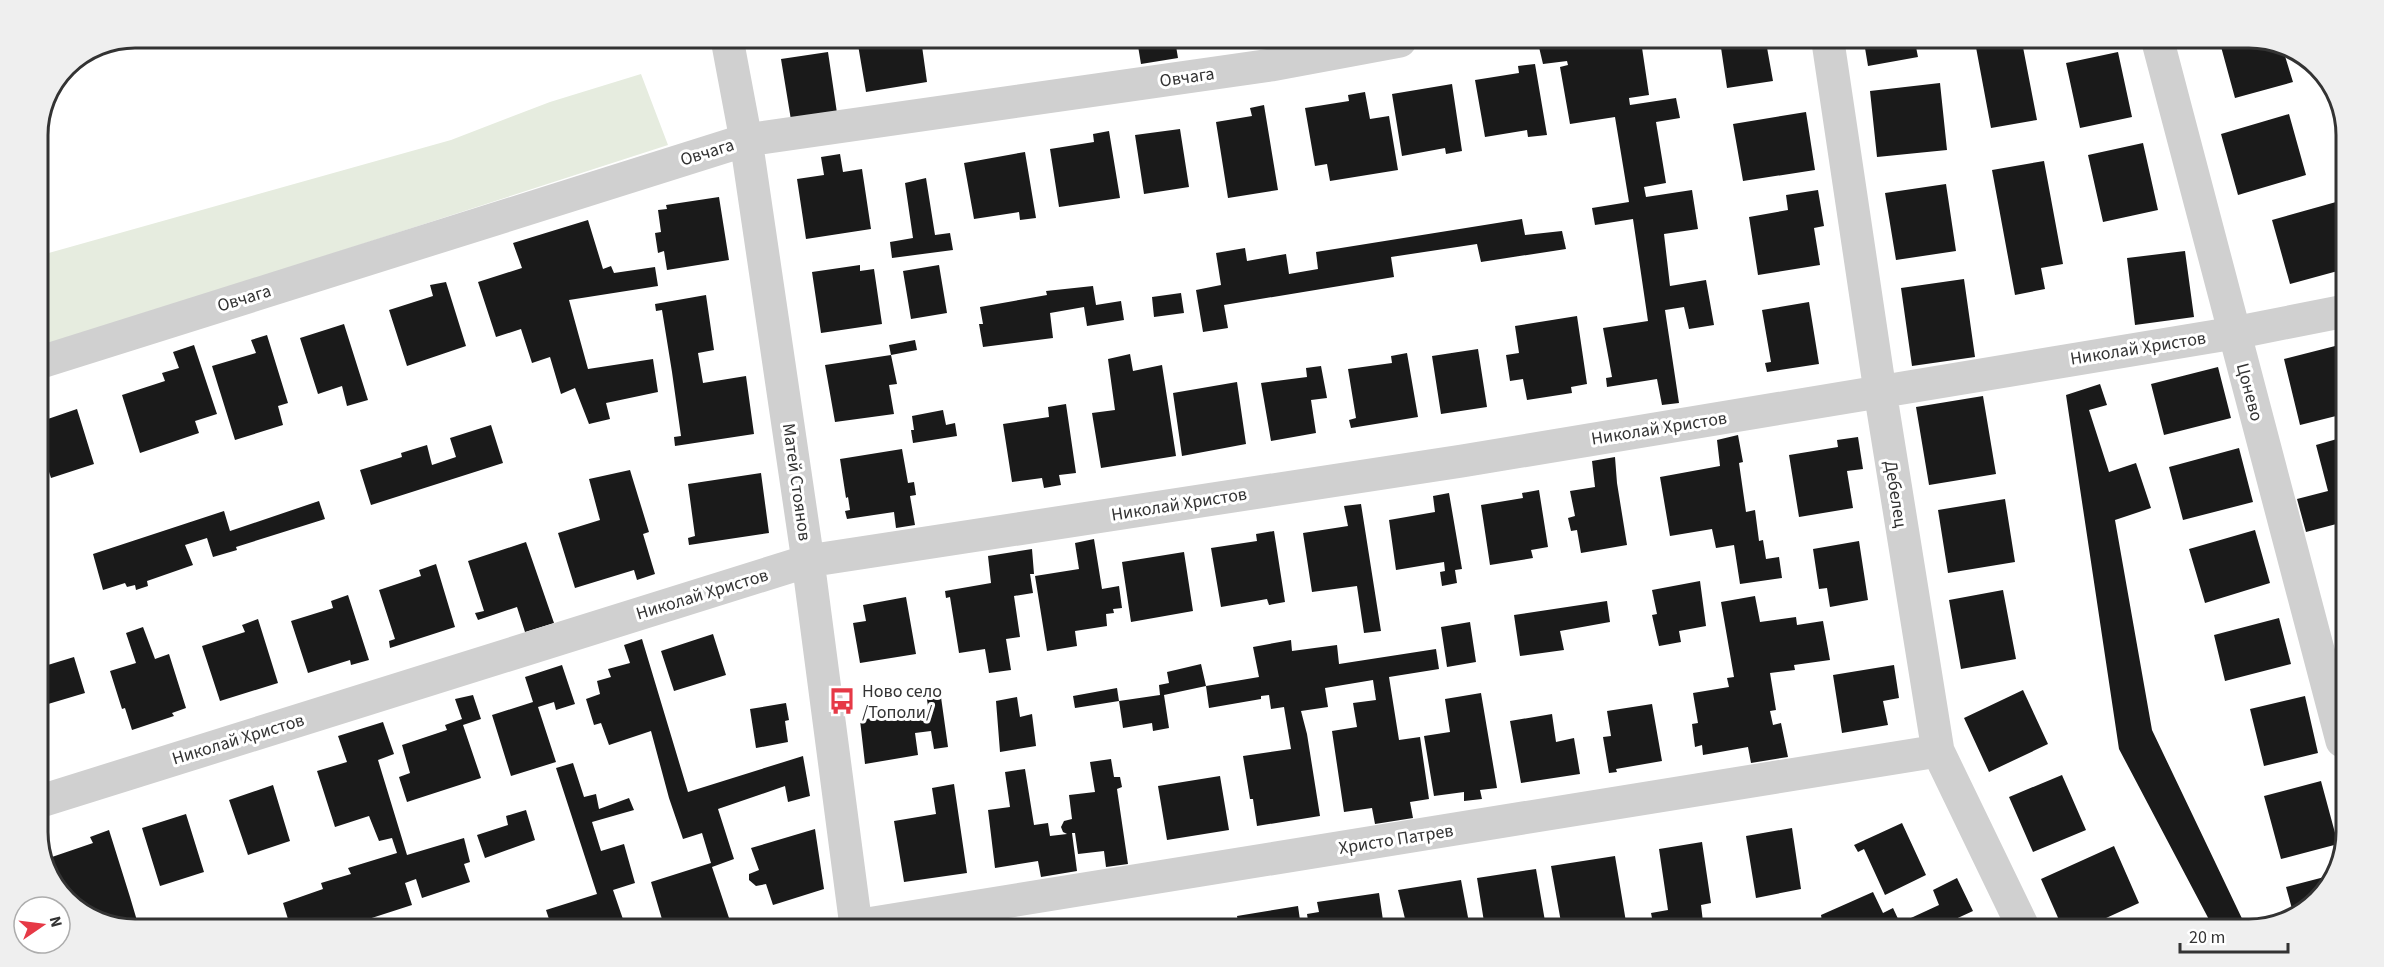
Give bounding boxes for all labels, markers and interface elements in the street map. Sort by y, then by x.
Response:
street label: Овчага [1158,61,1216,94]
street label: Овчага [677,132,737,172]
street label: Овчага [214,278,274,318]
street label: Николай Христов [2068,325,2208,372]
street label: Цонево [2230,360,2269,424]
street label: Николай Христов [1589,405,1729,452]
street label: Матей Стоянов [776,422,817,542]
street label: Дебелец [1878,459,1913,530]
street label: Николай Христов [1109,481,1249,528]
street label: Николай Христов [633,562,771,626]
place label: Ново село /Тополи/ [862,679,942,725]
bus stop icon: Ново село /Тополи/ [827,686,857,716]
street label: Николай Христов [169,707,307,771]
street label: Христо Патрев [1337,818,1455,861]
north arrow [12,895,72,955]
text: N [44,914,68,929]
scale bar [2180,916,2288,954]
text: 20 m [2189,925,2225,950]

